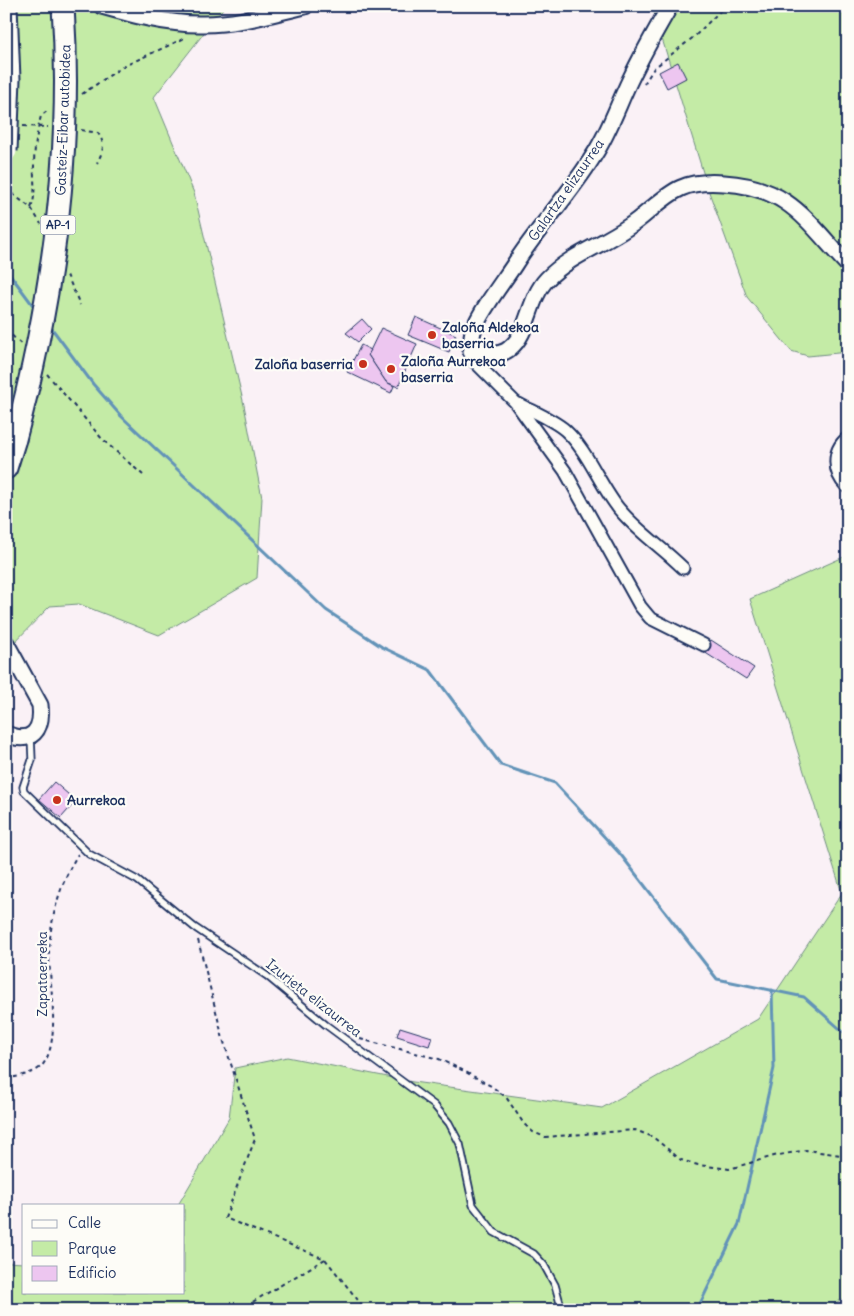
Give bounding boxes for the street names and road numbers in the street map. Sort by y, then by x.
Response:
street label: Gasteiz-Eibar autobidea [51,44,75,196]
street label: Galartza elizaurrea [524,135,608,245]
road number: AP-1 [40,216,76,234]
street label: Zapataerreka [33,931,51,1017]
street label: Izurieta elizaurrea [263,955,365,1041]

